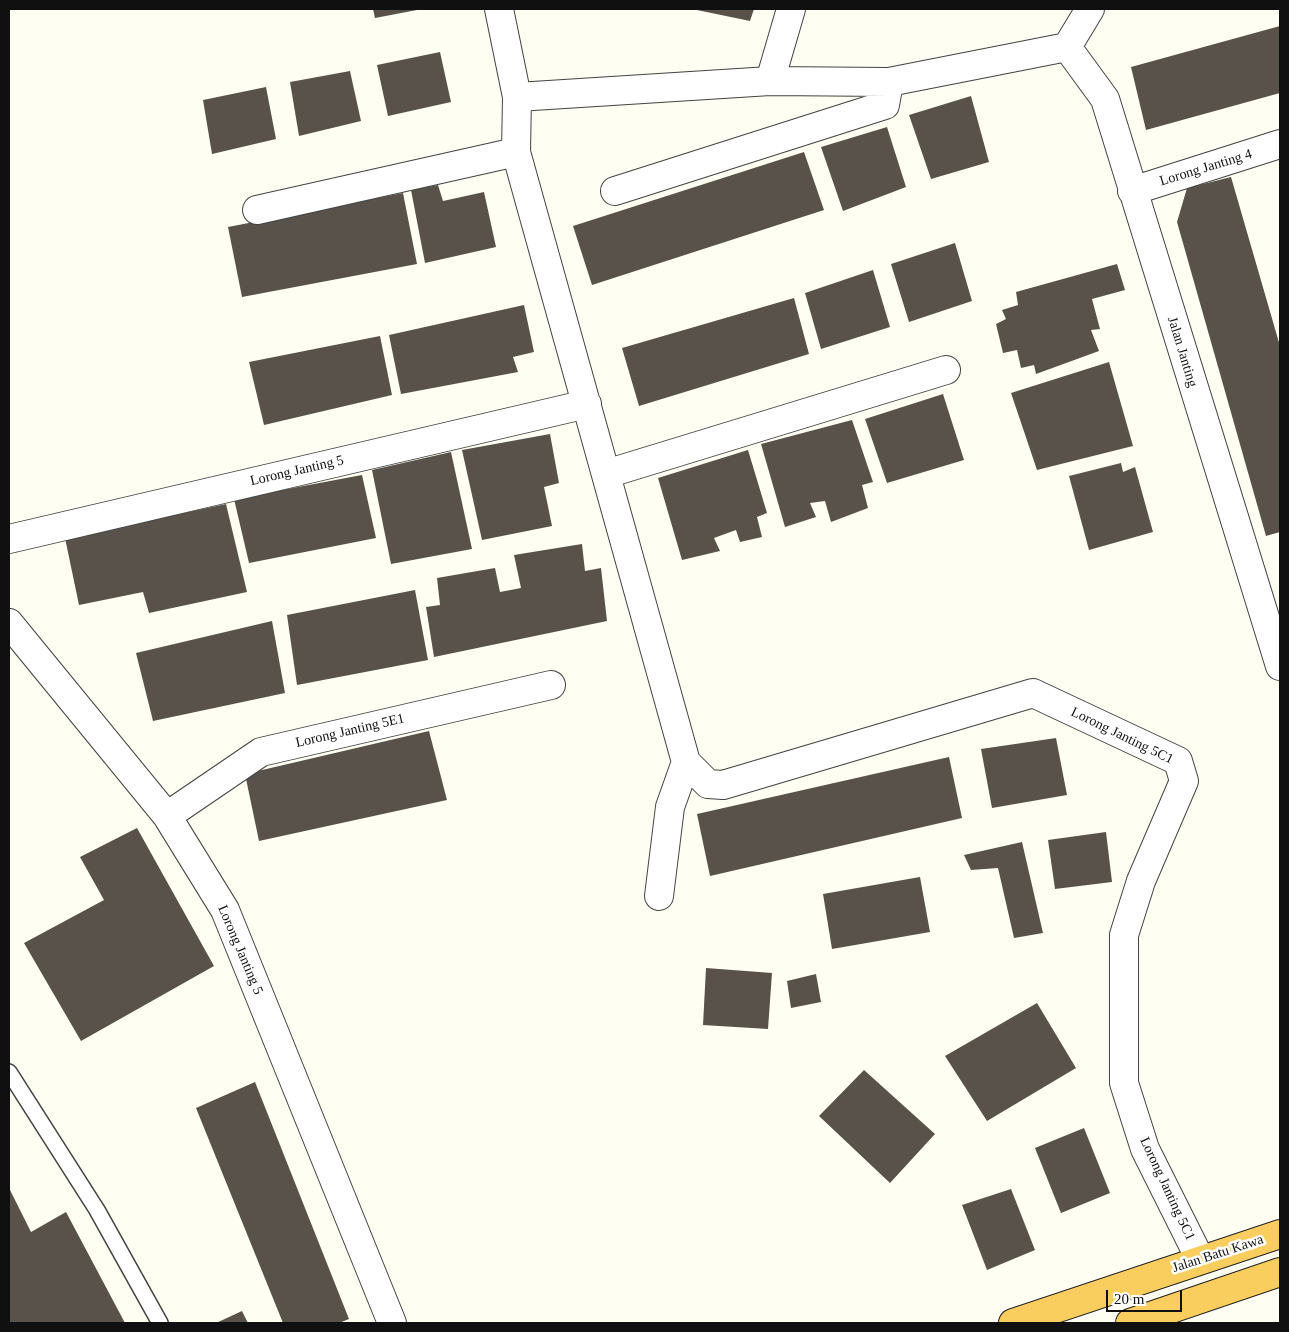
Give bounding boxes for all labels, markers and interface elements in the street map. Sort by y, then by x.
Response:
street label: Lorong Janting 4 [1158,146,1254,190]
street label: Jalan Janting [1163,315,1201,389]
street label: Lorong Janting 5 [249,452,345,490]
street label: Lorong Janting 5C1 [1068,704,1176,768]
street label: Lorong Janting 5E1 [294,710,406,752]
street label: Lorong Janting 5 [214,903,266,997]
street label: Lorong Janting 5C1 [1136,1135,1198,1243]
street label: Jalan Batu Kawa [1170,1231,1266,1277]
scale bar [1109,1280,1185,1312]
text: 20 m [1114,1291,1144,1307]

